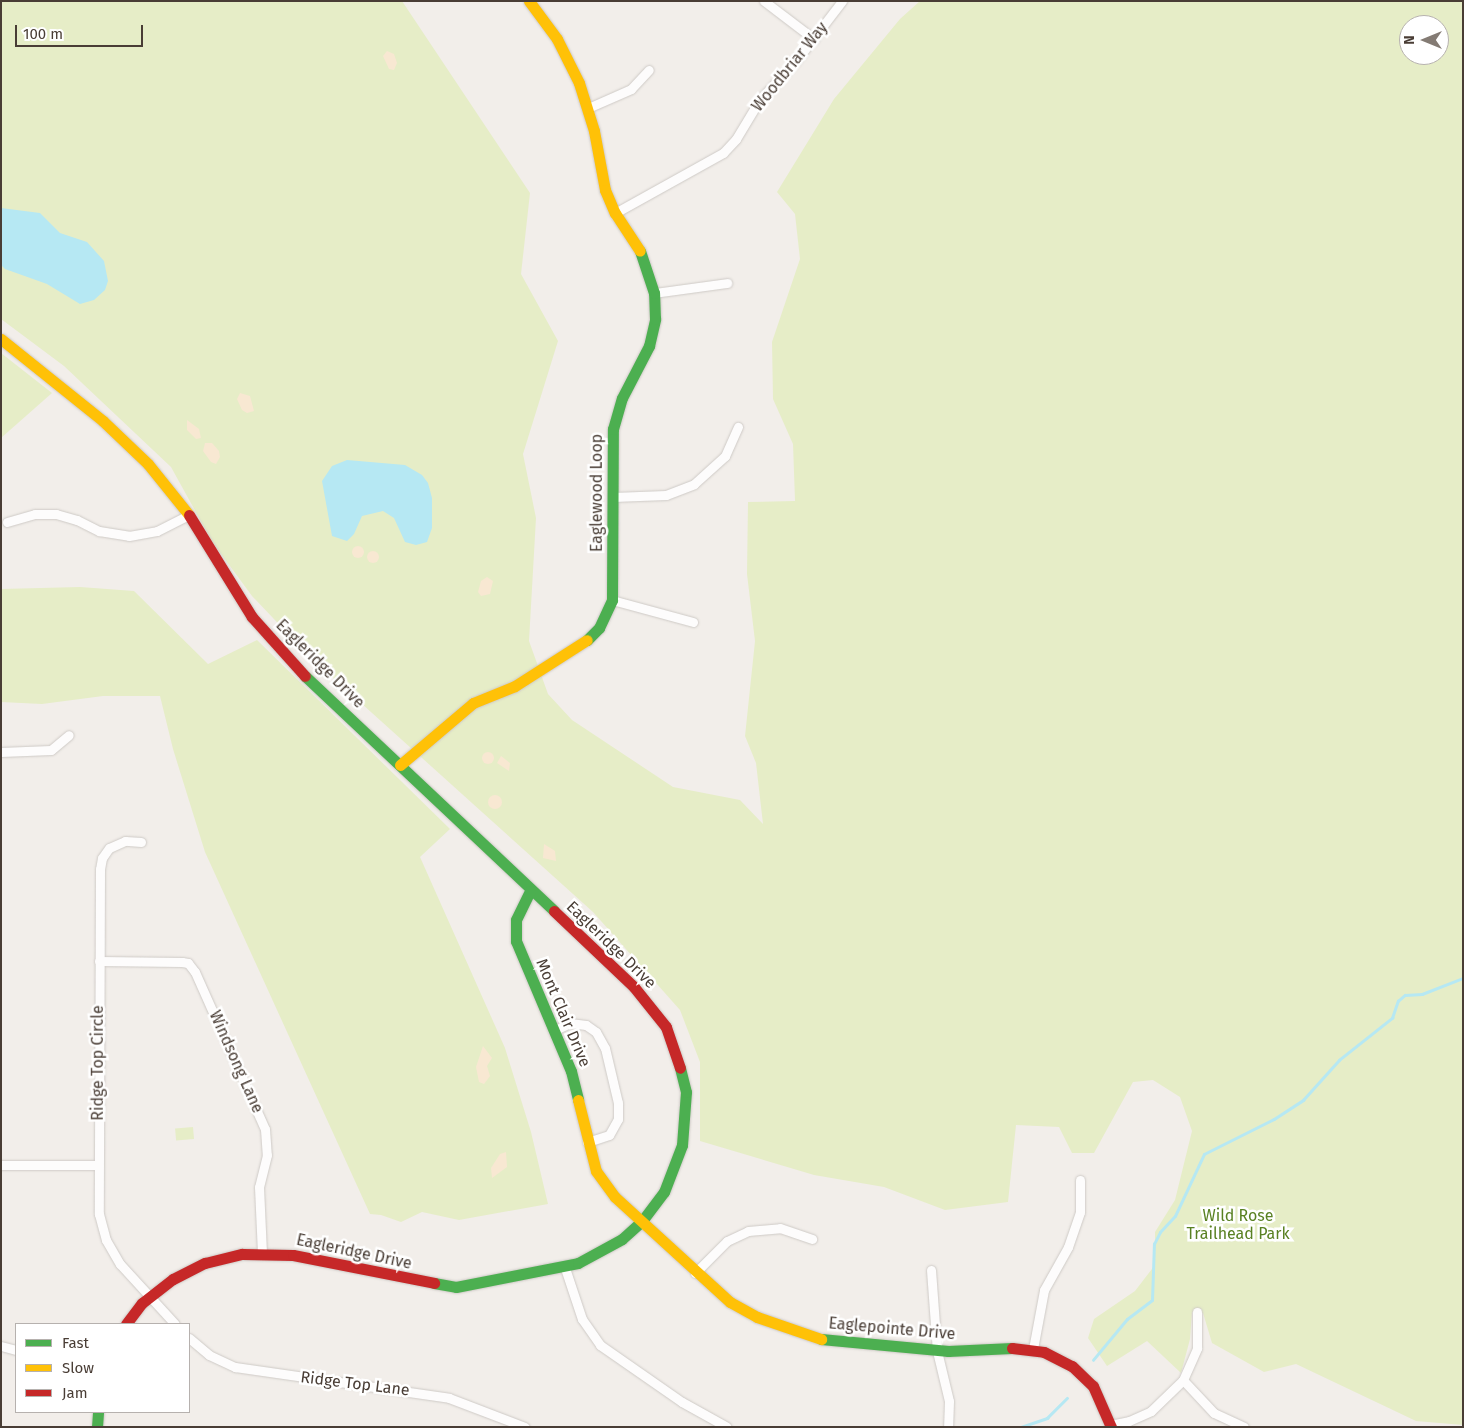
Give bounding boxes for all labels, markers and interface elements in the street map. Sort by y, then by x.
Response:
scale bar [18,15,145,47]
north arrow [1399,15,1449,65]
street label: Woodbriar Way [748,18,832,116]
text: 100 m [23,25,63,43]
text: N [1401,35,1418,45]
street label: Eaglewood Loop [587,434,607,552]
street label: Eagleridge Drive [272,616,368,712]
street label: Eagleridge Drive [562,897,660,993]
street label: Mont Clair Drive [532,956,594,1070]
street label: Ridge Top Circle [88,1005,108,1121]
street label: Windsong Lane [205,1008,267,1116]
park label: Wild Rose Trailhead Park [1186,1206,1290,1244]
street label: Eagleridge Drive [295,1230,413,1274]
street label: Eaglepointe Drive [828,1314,956,1344]
legend [15,1323,190,1413]
text: Fast [62,1334,89,1352]
text: Slow [62,1359,94,1377]
street label: Ridge Top Lane [299,1368,411,1400]
text: Jam [62,1384,88,1402]

